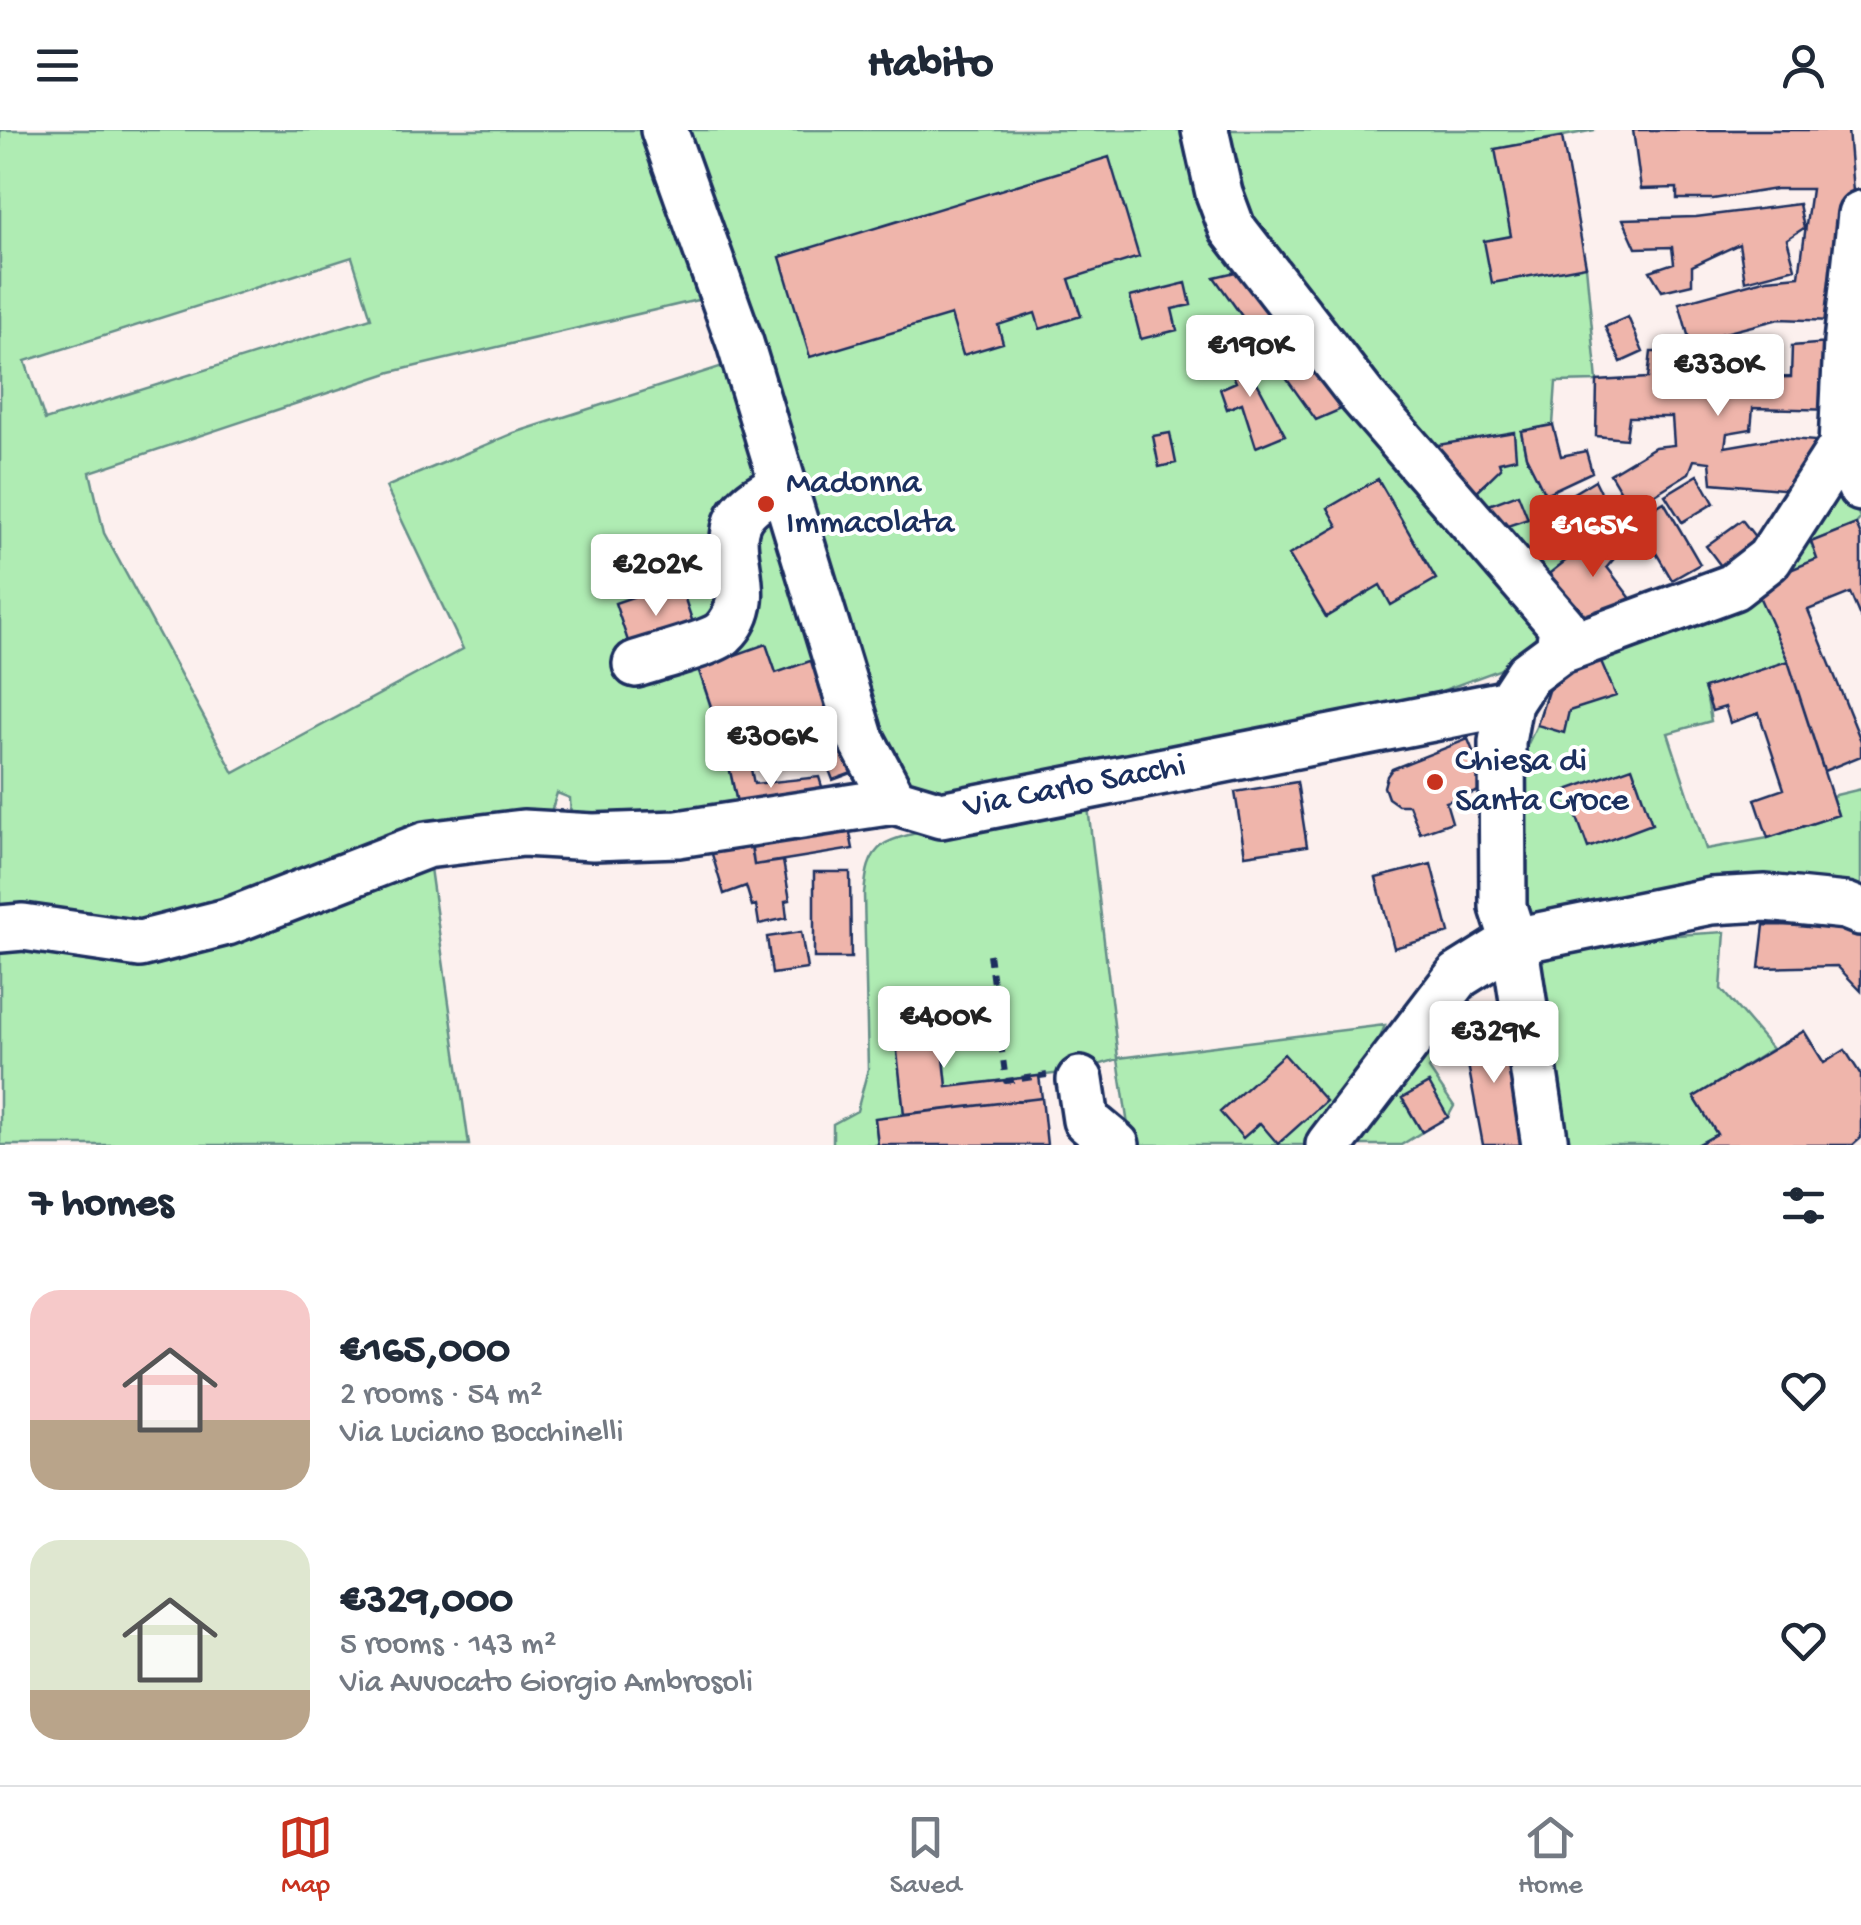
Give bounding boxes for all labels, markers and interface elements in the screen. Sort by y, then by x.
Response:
icon: menu [30,38,85,93]
icon: person [1776,38,1831,93]
text: Habito [868,39,993,92]
pin: €190K [1180,315,1320,400]
text: €190K [1208,328,1292,366]
pin: €330K [1648,334,1788,419]
text: €330K [1674,347,1762,385]
place label: Madonna Immacolata [786,464,956,545]
marker: Madonna Immacolata [755,493,777,515]
pin: €165K [1523,495,1663,580]
text: €165K [1552,508,1634,546]
pin: €202K [586,534,726,619]
text: €202K [613,547,699,585]
pin: €306K [701,706,841,791]
text: €306K [727,719,815,757]
place label: Chiesa di Santa Croce [1455,742,1630,823]
street label: Via Carlo Sacchi [959,746,1190,830]
marker: Chiesa di Santa Croce [1424,771,1446,793]
pin: €400K [874,986,1014,1071]
text: €400K [900,999,988,1037]
pin: €329K [1424,1001,1564,1086]
text: €329K [1452,1014,1537,1052]
icon: filters [1776,1178,1831,1233]
text: 7 homes [30,1181,173,1230]
text: €165,000 [340,1328,510,1377]
icon: home [110,1330,230,1450]
icon: heart [1776,1363,1831,1418]
text: 2 rooms · 54 m² [340,1377,542,1415]
text: Via Luciano Bocchinelli [340,1415,623,1453]
text: €329,000 [340,1578,513,1627]
icon: home [110,1580,230,1700]
icon: heart [1776,1613,1831,1668]
text: 5 rooms · 143 m² [340,1627,556,1665]
text: Via Avvocato Giorgio Ambrosoli [340,1665,753,1703]
tab: Map [278,1810,333,1903]
tab: Saved [890,1810,961,1903]
tab: Home [1518,1810,1583,1903]

